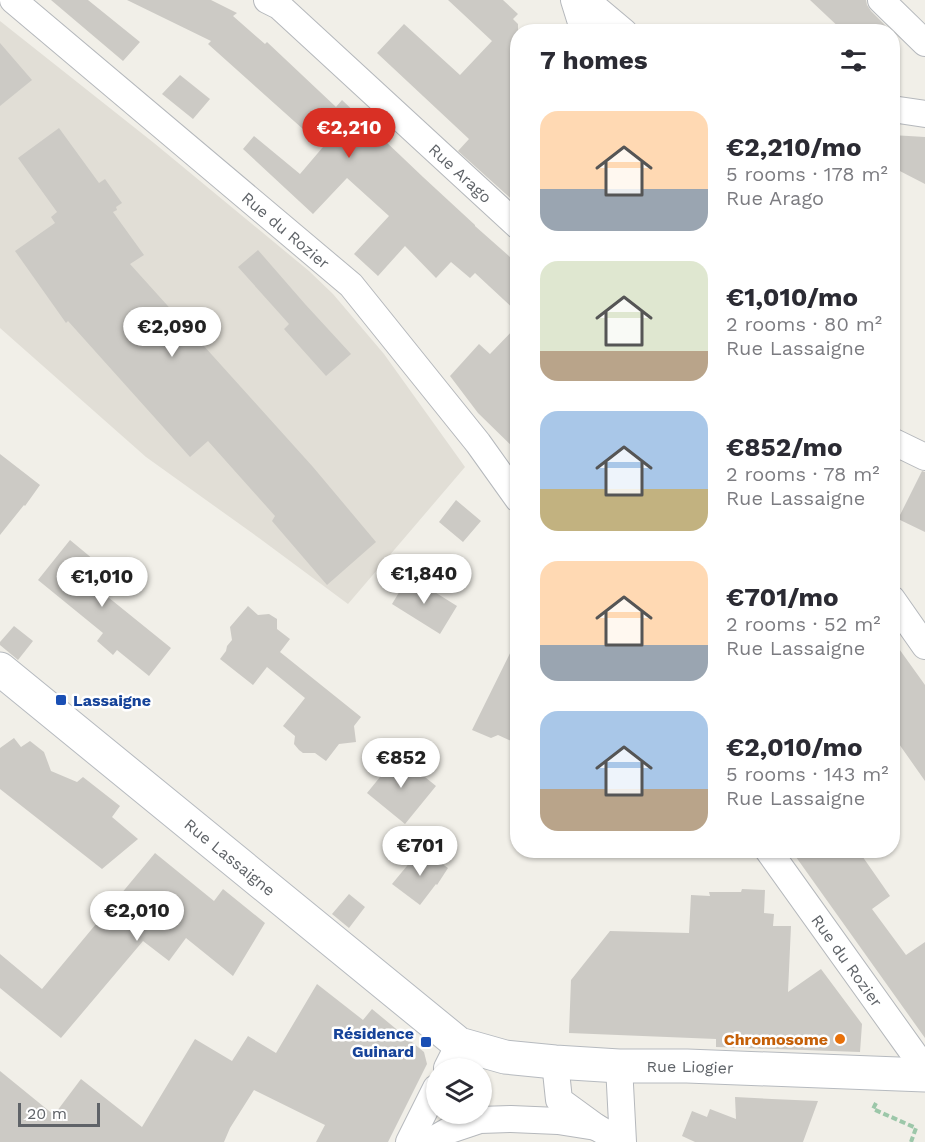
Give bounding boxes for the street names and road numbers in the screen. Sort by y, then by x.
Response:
street label: Rue Arago [425,139,496,207]
street label: Rue du Rozier [238,188,334,273]
street label: Rue Lassaigne [181,814,279,900]
street label: Rue du Rozier [808,911,887,1011]
street label: Rue Liogier [647,1057,734,1077]

